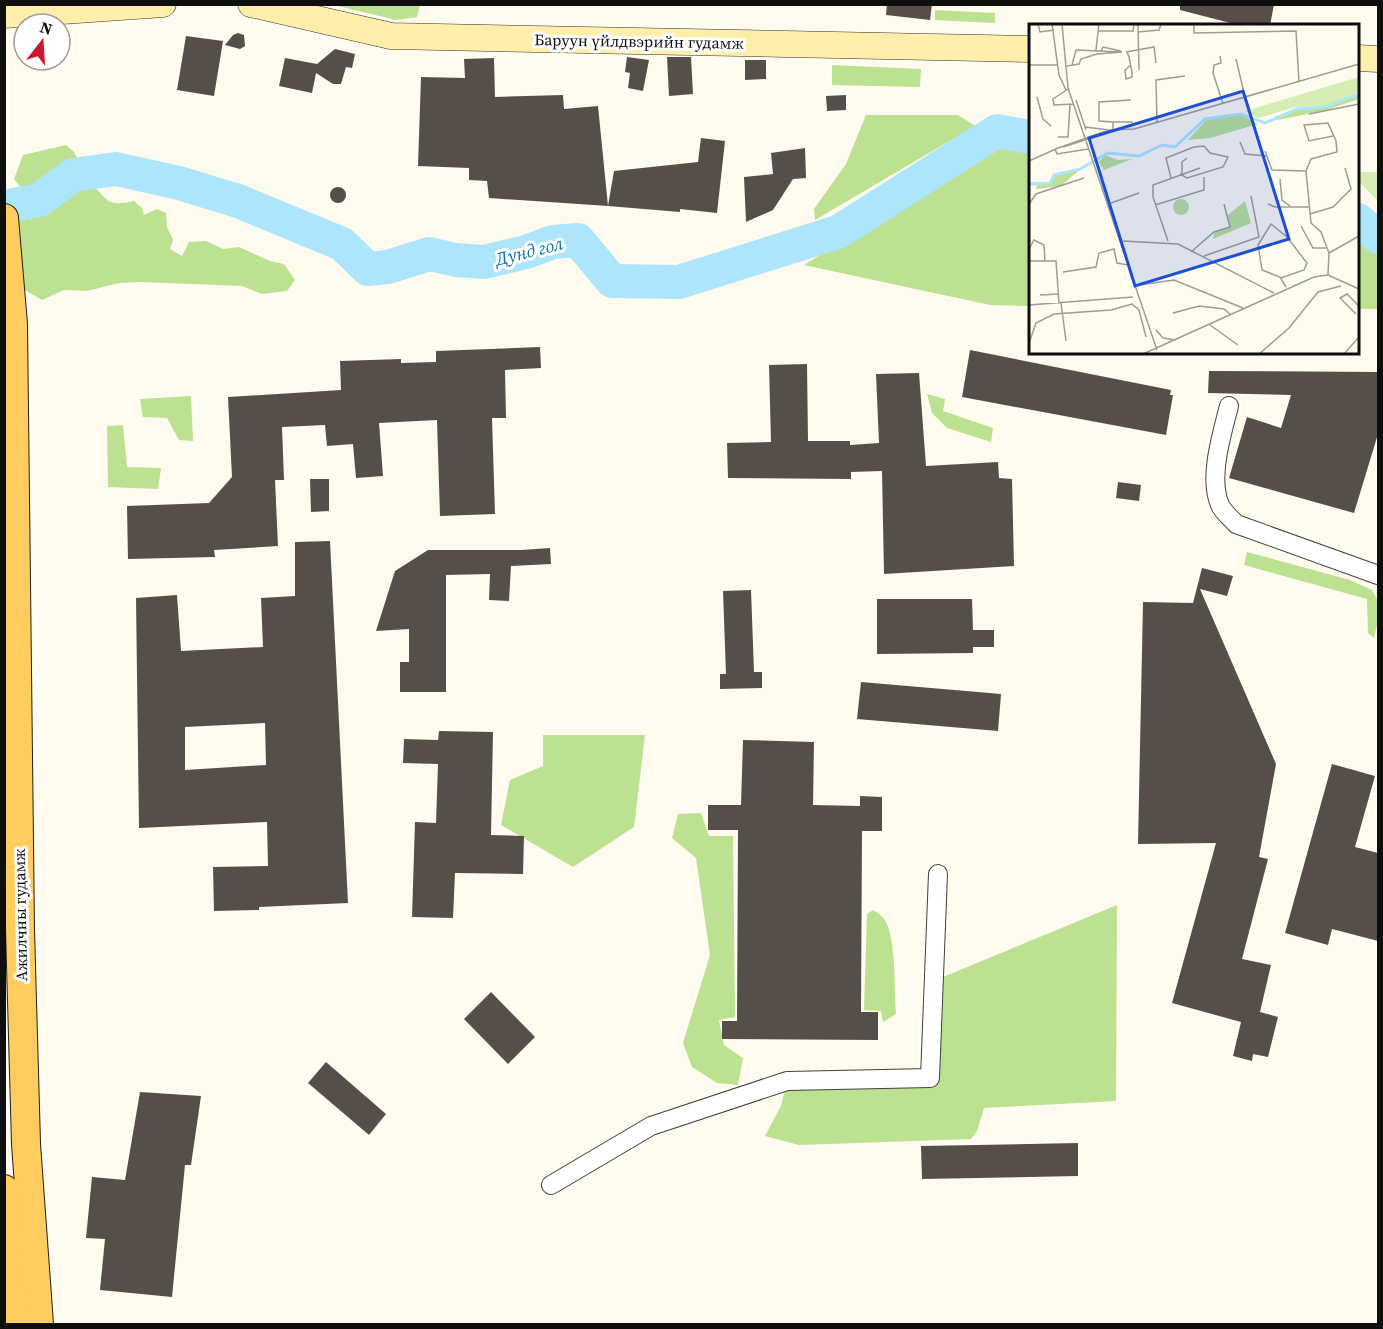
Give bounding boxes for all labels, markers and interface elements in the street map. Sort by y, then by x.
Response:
north arrow [12,12,72,72]
text: N [38,15,56,40]
inset map [1029,24,1359,354]
street label: Баруун үйлдвэрийн гудамж [534,28,744,54]
water label: Дунд гол [490,230,566,272]
street label: Ажилчны гудамж [8,848,32,982]

